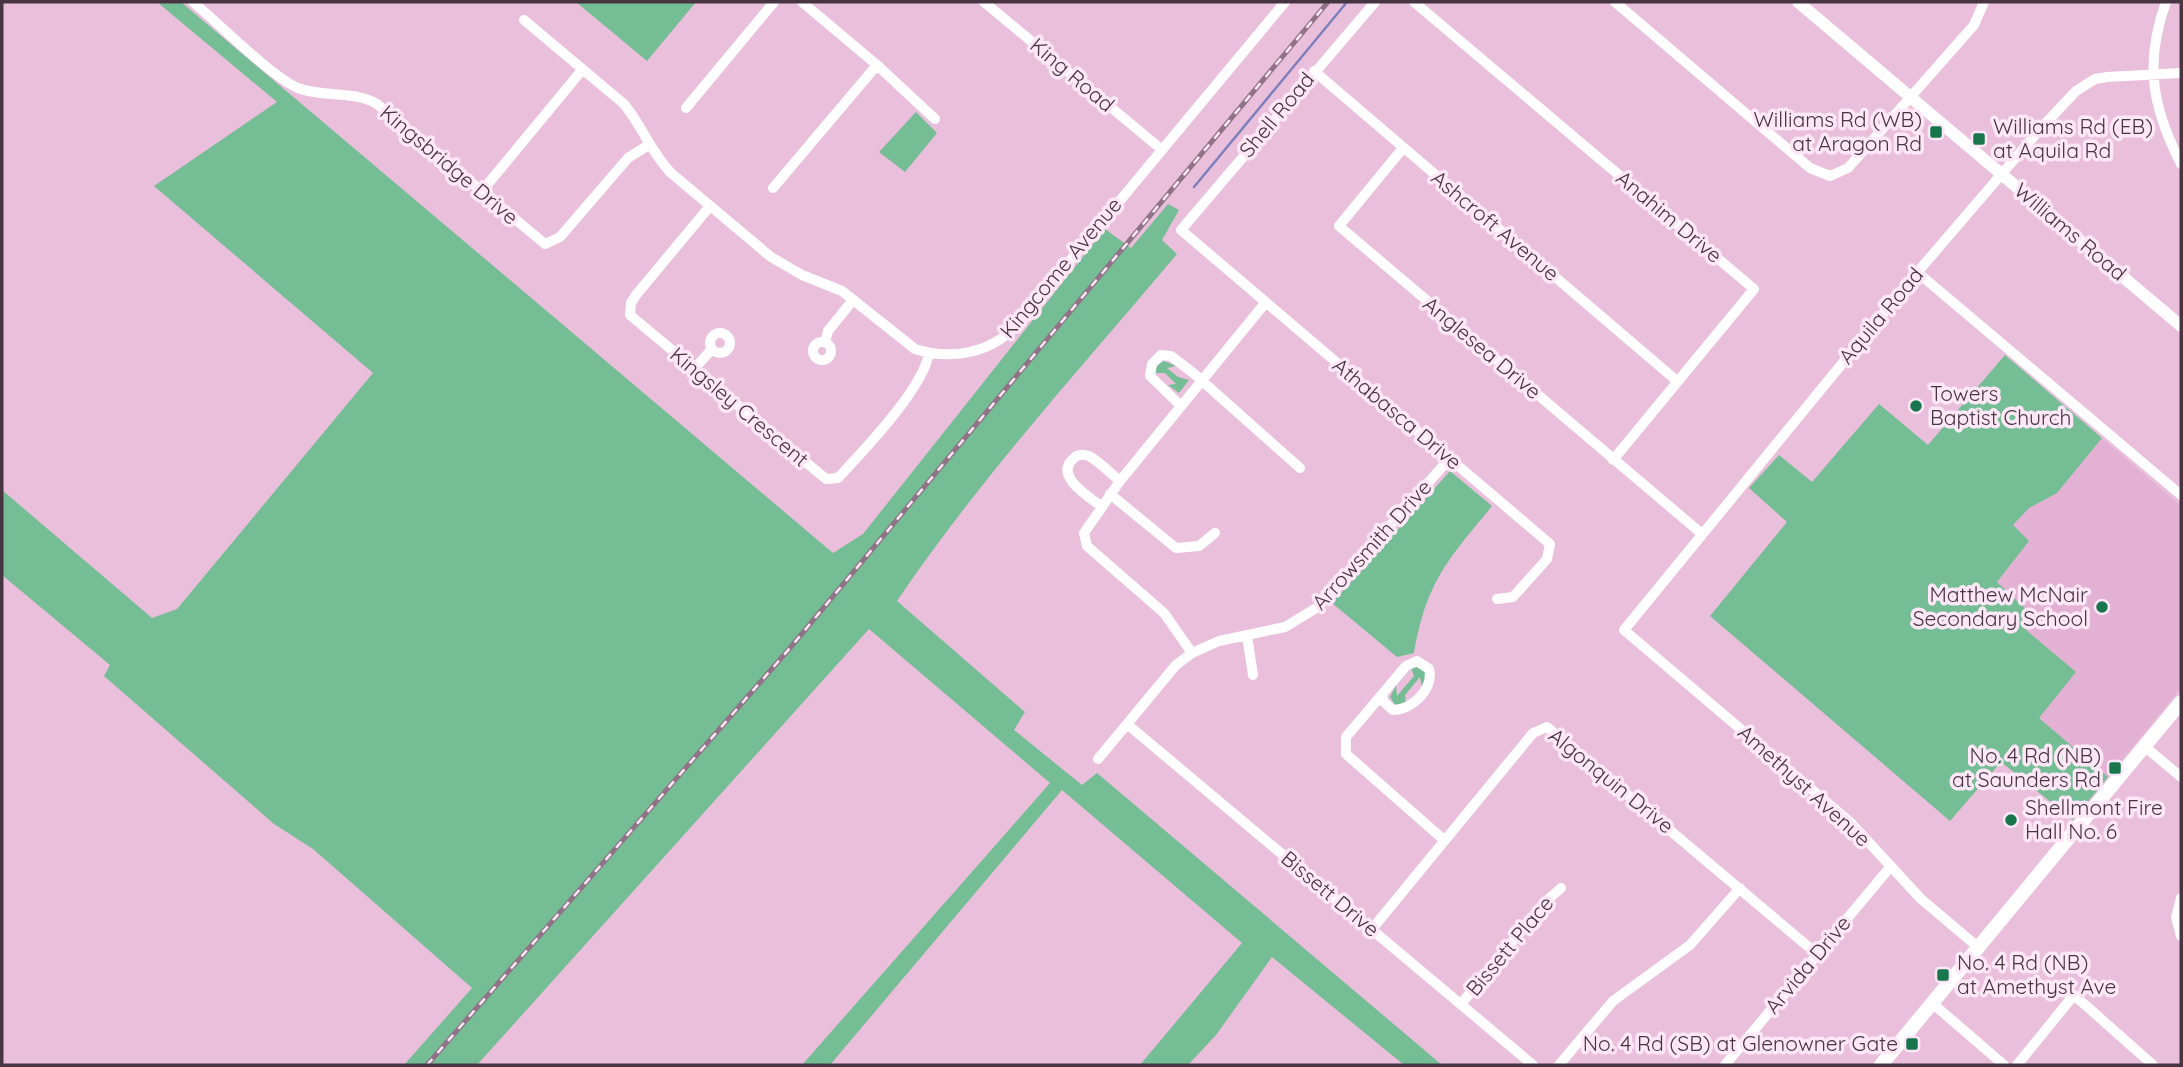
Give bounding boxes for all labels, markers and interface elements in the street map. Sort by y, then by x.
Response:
street label: King Road [1025,32,1120,117]
street label: Shell Road [1233,67,1319,162]
street label: Kingsbridge Drive [375,99,524,230]
place label: Williams Rd (WB) at Aragon Rd [1754,106,1922,156]
place label: Williams Rd (EB) at Aquila Rd [1993,113,2153,163]
marker: Williams Rd (WB) at Aragon Rd [1928,124,1944,140]
marker: Williams Rd (EB) at Aquila Rd [1971,131,1987,147]
street label: Ashcroft Avenue [1426,164,1565,286]
street label: Anahim Drive [1611,164,1728,268]
street label: Williams Road [2009,177,2132,286]
street label: Kingcome Avenue [994,192,1127,343]
street label: Aquila Road [1832,262,1928,369]
street label: Anglesea Drive [1418,290,1547,404]
street label: Kingsley Crescent [665,341,814,472]
street label: Athabasca Drive [1328,352,1467,475]
place label: Towers Baptist Church [1930,380,2071,430]
marker: Towers Baptist Church [1908,398,1924,414]
street label: Arrowsmith Drive [1306,474,1437,615]
place label: Matthew McNair Secondary School [1913,581,2088,631]
marker: Matthew McNair Secondary School [2094,599,2110,615]
street label: Amethyst Avenue [1733,719,1876,852]
street label: Algonquin Drive [1544,722,1679,839]
place label: No. 4 Rd (NB) at Saunders Rd [1952,742,2101,792]
marker: No. 4 Rd (NB) at Saunders Rd [2107,760,2123,776]
place label: Shellmont Fire Hall No. 6 [2025,794,2163,844]
marker: Shellmont Fire Hall No. 6 [2003,812,2019,828]
street label: Bissett Drive [1276,845,1385,942]
street label: Bissett Place [1460,890,1559,1001]
street label: Arvida Drive [1759,910,1856,1019]
place label: No. 4 Rd (NB) at Amethyst Ave [1957,949,2116,999]
marker: No. 4 Rd (NB) at Amethyst Ave [1935,967,1951,983]
place label: No. 4 Rd (SB) at Glenowner Gate [1583,1030,1898,1056]
marker: No. 4 Rd (SB) at Glenowner Gate [1904,1036,1920,1052]

